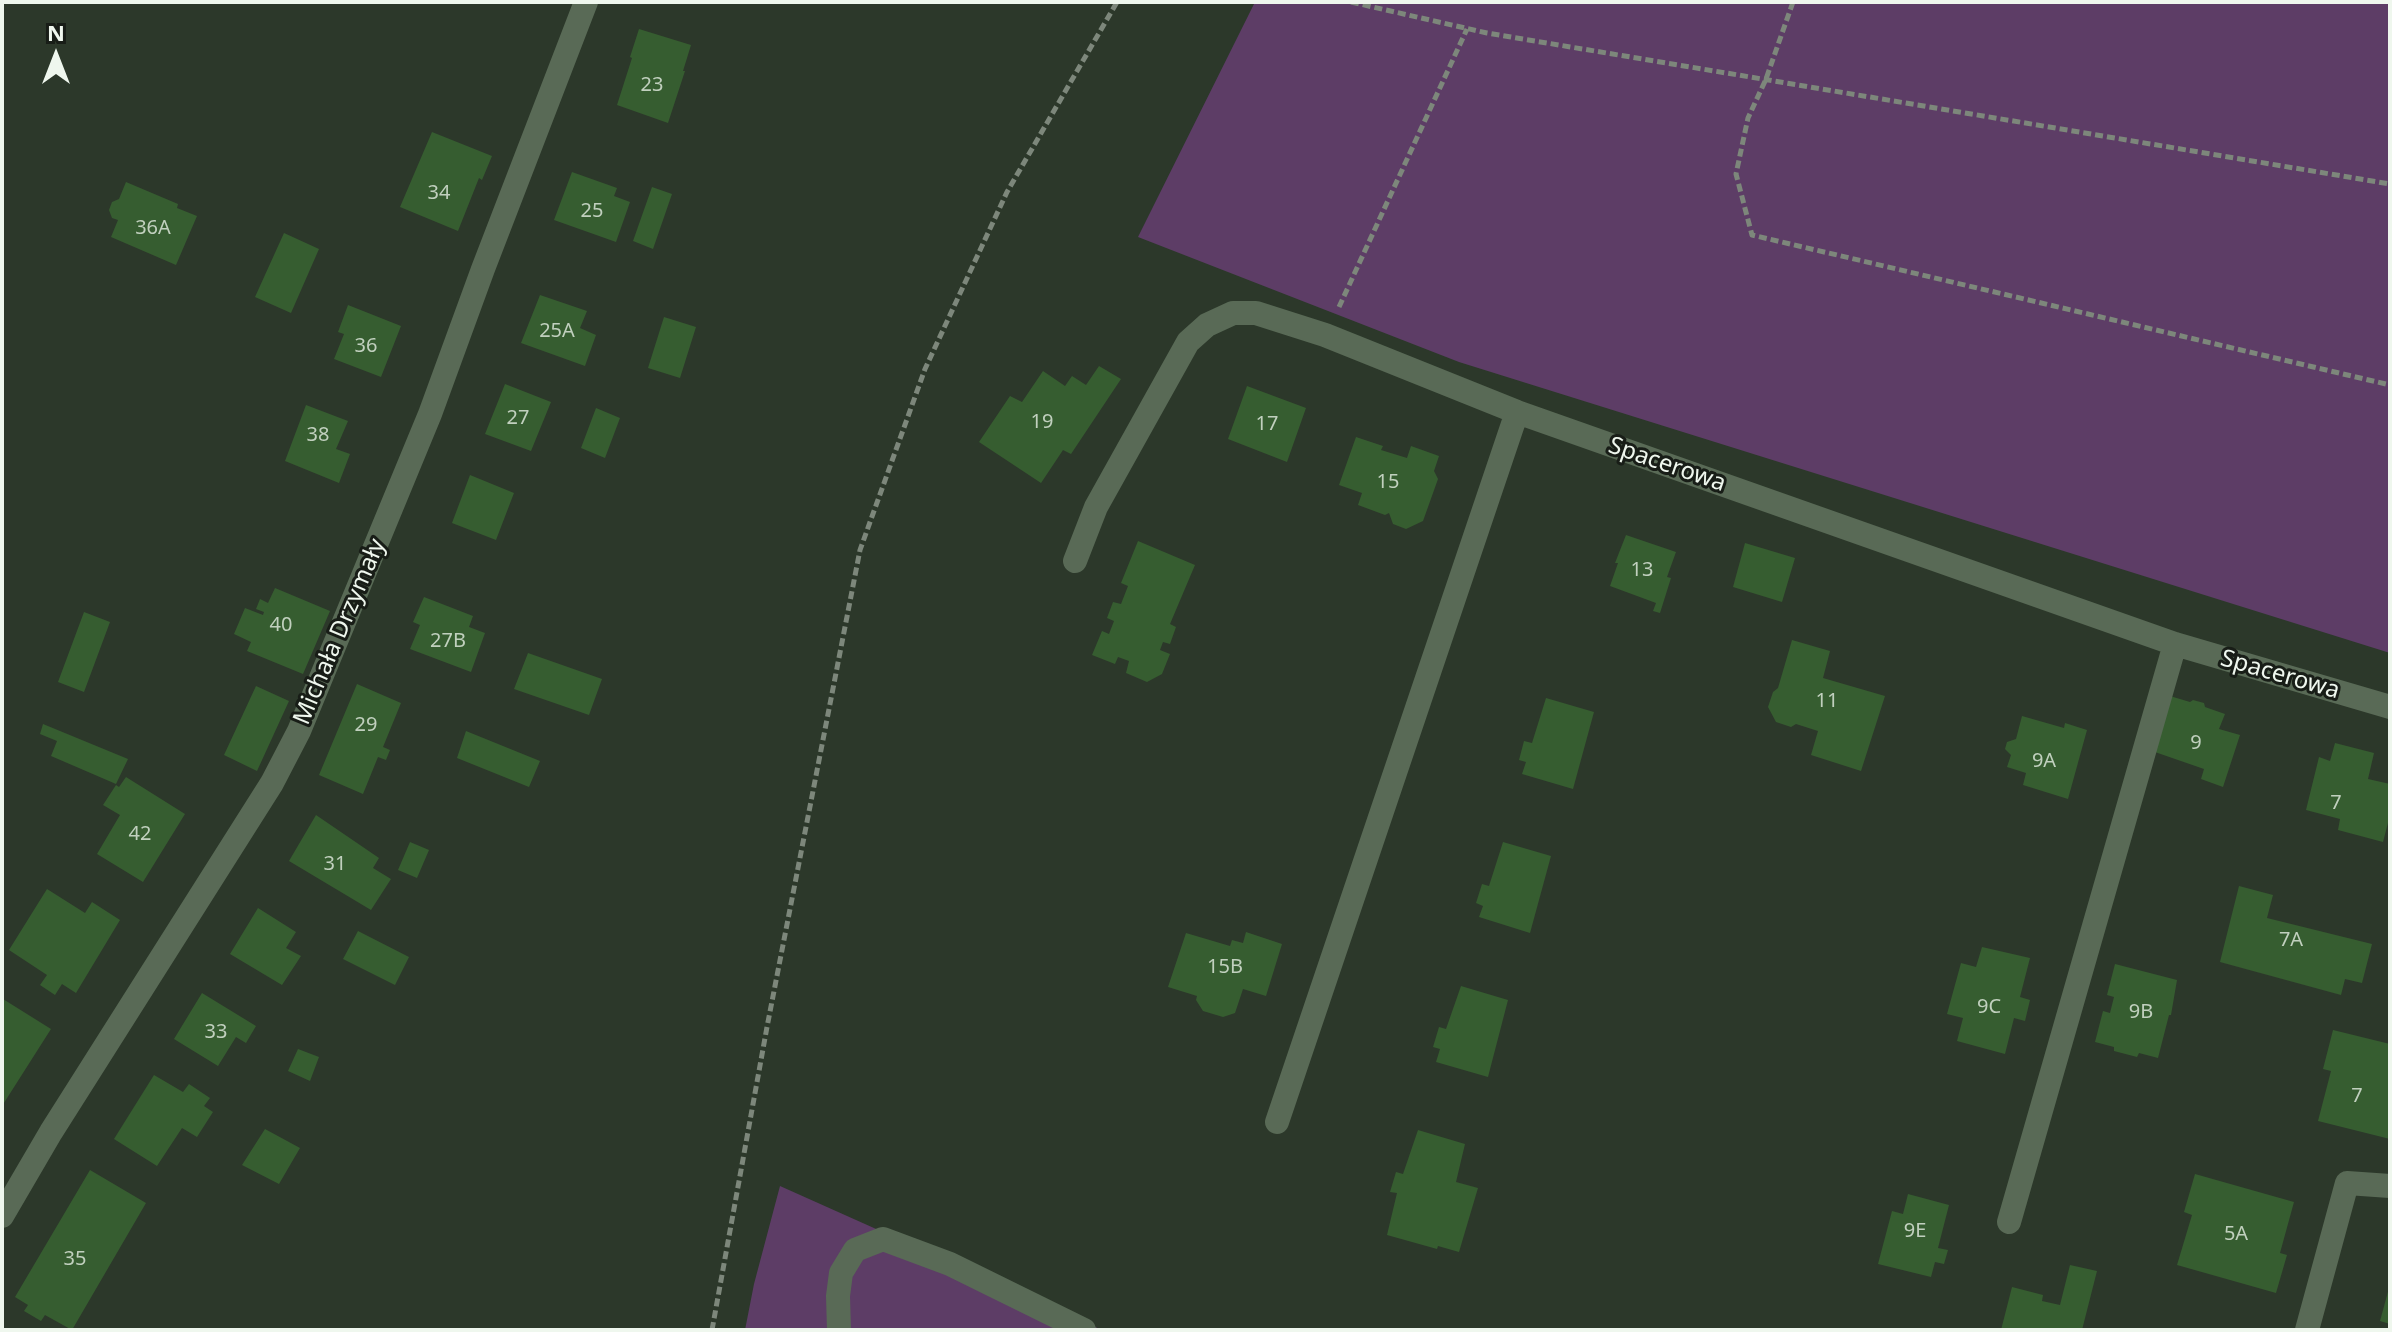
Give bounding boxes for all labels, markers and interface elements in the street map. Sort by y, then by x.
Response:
north arrow [16,16,96,96]
text: N [47,17,65,47]
house number: 23 [641,73,663,97]
house number: 34 [428,181,450,205]
house number: 25 [581,199,603,223]
house number: 36A [135,216,171,240]
house number: 25A [539,319,575,343]
house number: 36 [355,334,377,358]
house number: 27 [507,406,529,430]
house number: 19 [1031,410,1053,434]
house number: 17 [1256,412,1278,436]
house number: 38 [307,423,329,447]
street label: Spacerowa [1605,431,1729,499]
house number: 15 [1377,470,1399,494]
street label: Michała Drzymały [288,535,392,729]
house number: 13 [1631,558,1653,582]
house number: 40 [270,613,292,637]
house number: 27B [430,629,466,653]
street label: Spacerowa [2217,644,2343,706]
house number: 11 [1816,689,1838,713]
house number: 29 [355,713,377,737]
house number: 9 [2190,731,2202,755]
house number: 9A [2032,749,2056,773]
house number: 7 [2330,791,2342,815]
house number: 42 [129,822,151,846]
house number: 31 [324,852,346,876]
house number: 7A [2279,928,2303,952]
house number: 15B [1207,955,1243,979]
house number: 9C [1977,995,2001,1019]
house number: 9B [2129,1000,2153,1024]
house number: 33 [205,1020,227,1044]
house number: 7 [2351,1084,2363,1108]
house number: 9E [1904,1219,1926,1243]
house number: 5A [2224,1222,2248,1246]
house number: 35 [64,1247,86,1271]

